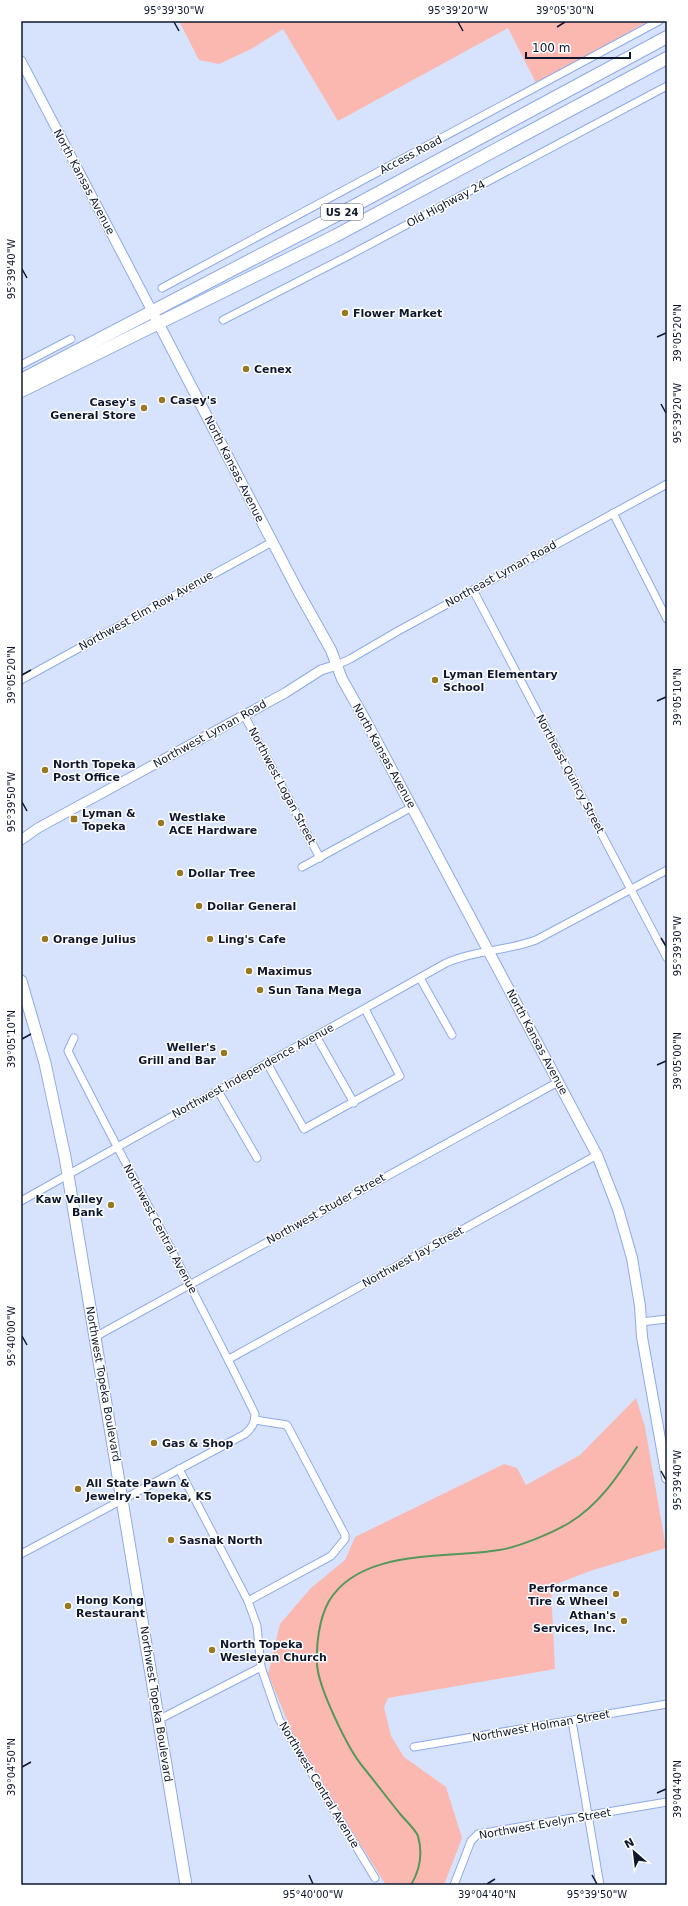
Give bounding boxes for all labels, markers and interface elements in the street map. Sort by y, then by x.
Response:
text: 95°39'30"W [144,5,204,16]
text: 95°39'20"W [428,5,488,16]
text: 39°05'30"N [536,5,594,16]
scale bar [526,34,630,60]
text: 100 m [532,41,570,55]
street label: North Kansas Avenue [51,127,117,237]
street label: Access Road [378,133,444,177]
street label: Old Highway 24 [404,178,488,230]
road number: US 24 [321,204,363,220]
text: 95°39'40"W [6,239,17,299]
text: 39°05'20"N [672,304,683,362]
place label: Flower Market [353,307,442,320]
marker: Flower Market [340,308,350,318]
place label: Cenex [254,363,292,376]
marker: Cenex [241,364,251,374]
text: 95°39'20"W [672,383,683,443]
place label: Casey's [170,394,217,407]
marker: Casey's [157,395,167,405]
place label: Casey's General Store [50,396,136,422]
marker: Casey's General Store [139,403,149,413]
street label: North Kansas Avenue [202,414,267,525]
street label: Northeast Lyman Road [443,538,559,610]
street label: Northwest Elm Row Avenue [77,568,216,653]
text: 39°05'20"N [6,646,17,704]
place label: Lyman Elementary School [443,668,558,694]
text: 39°05'10"N [672,668,683,726]
marker: Lyman Elementary School [430,675,440,685]
street label: Northwest Lyman Road [151,697,269,771]
street label: North Kansas Avenue [350,701,418,811]
street label: Northeast Quincy Street [533,712,607,836]
street label: Northwest Logan Street [246,725,319,847]
place label: North Topeka Post Office [53,758,136,784]
marker: North Topeka Post Office [40,765,50,775]
text: 95°39'50"W [6,772,17,832]
place label: Lyman & Topeka [82,807,136,833]
place label: Westlake ACE Hardware [169,811,257,837]
marker: Lyman & Topeka [69,814,79,824]
marker: Westlake ACE Hardware [156,818,166,828]
place label: Dollar Tree [188,867,256,880]
marker: Dollar Tree [175,868,185,878]
place label: Dollar General [207,900,296,913]
marker: Dollar General [194,901,204,911]
text: 95°39'30"W [672,916,683,976]
place label: Orange Julius [53,933,136,946]
place label: Ling's Cafe [218,933,286,946]
marker: Orange Julius [40,934,50,944]
marker: Ling's Cafe [205,934,215,944]
place label: Maximus [257,965,313,978]
marker: Maximus [244,966,254,976]
place label: Sun Tana Mega [268,984,362,997]
marker: Sun Tana Mega [255,985,265,995]
street label: North Kansas Avenue [504,987,570,1097]
text: 39°05'10"N [6,1010,17,1068]
street label: Northwest Independence Avenue [170,1021,336,1121]
text: 39°05'00"N [672,1032,683,1090]
place label: Weller's Grill and Bar [138,1041,217,1067]
marker: Weller's Grill and Bar [219,1048,229,1058]
street label: Northwest Central Avenue [120,1162,200,1296]
street label: Northwest Studer Street [264,1171,388,1247]
place label: Kaw Valley Bank [36,1193,104,1219]
marker: Kaw Valley Bank [106,1200,116,1210]
street label: Northwest Jay Street [360,1223,466,1290]
street label: Northwest Topeka Boulevard [83,1305,123,1463]
text: 95°40'00"W [6,1306,17,1366]
place label: Gas & Shop [162,1437,234,1450]
marker: Gas & Shop [149,1438,159,1448]
text: 95°39'40"W [672,1450,683,1510]
place label: All State Pawn & Jewelry - Topeka, KS [85,1477,212,1503]
marker: All State Pawn & Jewelry - Topeka, KS [73,1484,83,1494]
place label: Sasnak North [179,1534,263,1547]
marker: Sasnak North [166,1535,176,1545]
place label: Performance Tire & Wheel [528,1582,608,1608]
marker: Performance Tire & Wheel [611,1589,621,1599]
place label: Hong Kong Restaurant [76,1594,145,1620]
marker: Hong Kong Restaurant [63,1601,73,1611]
place label: Athan's Services, Inc. [533,1609,616,1635]
marker: Athan's Services, Inc. [619,1616,629,1626]
street label: Northwest Topeka Boulevard [137,1625,175,1783]
place label: North Topeka Wesleyan Church [220,1638,327,1664]
marker: North Topeka Wesleyan Church [207,1645,217,1655]
street label: Northwest Holman Street [471,1707,611,1745]
street label: Northwest Central Avenue [276,1720,362,1850]
text: 39°04'50"N [6,1738,17,1796]
text: 39°04'40"N [672,1760,683,1818]
street label: Northwest Evelyn Street [478,1806,613,1842]
north arrow [614,1832,654,1872]
text: N [622,1836,637,1852]
text: 95°40'00"W [283,1889,343,1900]
text: 39°04'40"N [458,1889,516,1900]
text: 95°39'50"W [567,1889,627,1900]

